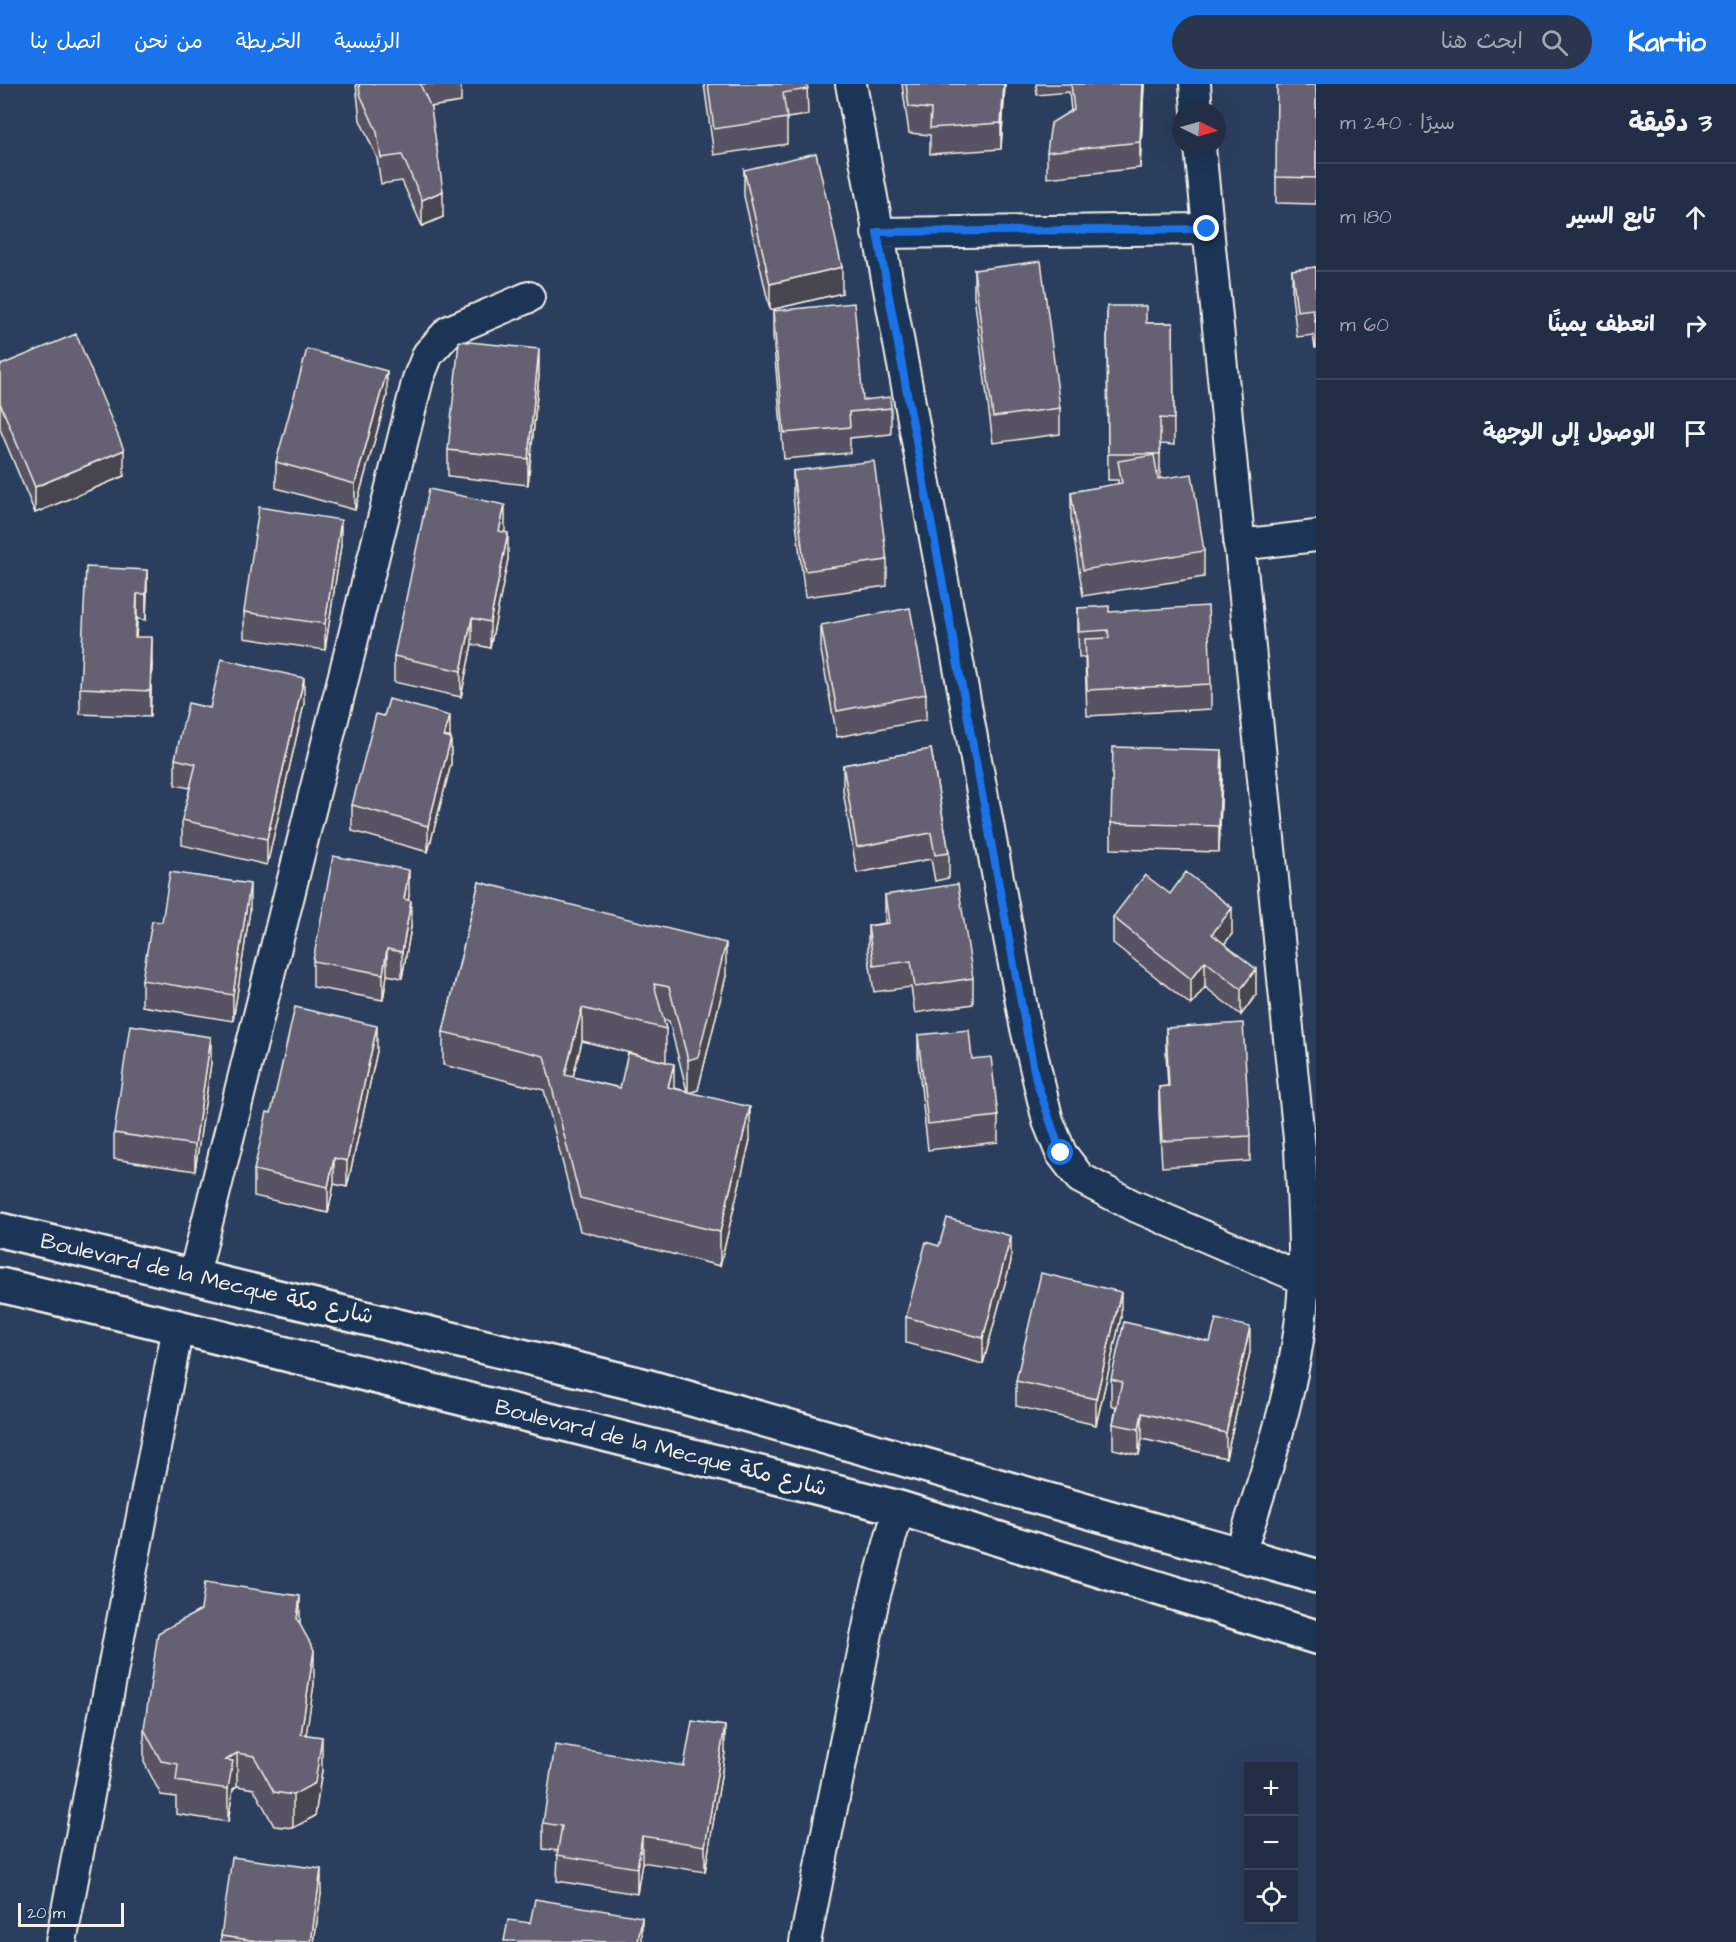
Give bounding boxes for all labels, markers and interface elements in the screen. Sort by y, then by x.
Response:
search box [1172,15,1592,69]
text: Kartio [1628,23,1706,62]
text: ابحث هنا [1441,26,1523,57]
icon: search [1538,26,1571,59]
text: اتصل بنا [30,27,101,56]
text: من نحن [134,27,203,56]
text: الخريطة [236,27,301,56]
text: الرئيسية [334,27,400,56]
north arrow [1172,102,1226,156]
text: 3 دقيقة [1628,105,1712,141]
text: سيرًا · 240 m [1340,109,1455,137]
text: تابع السير [1568,201,1655,232]
icon: ahead [1679,201,1712,234]
text: 180 m [1340,203,1392,231]
route end [1193,215,1219,241]
text: انعطف يمينًا [1548,309,1655,340]
icon: right [1679,309,1712,342]
text: 60 m [1340,311,1389,339]
text: الوصول إلى الوجهة [1483,417,1655,448]
icon: arrive [1679,417,1712,450]
route start [1047,1139,1073,1165]
street label: Boulevard de la Mecque شارع مكة [37,1226,377,1332]
street label: Boulevard de la Mecque شارع مكة [492,1392,830,1504]
map controls [1244,1762,1298,1924]
button: + [1244,1762,1298,1816]
button: − [1244,1816,1298,1870]
button: locate [1244,1870,1298,1924]
scale bar [18,1900,124,1928]
text: 20 m [27,1902,65,1924]

